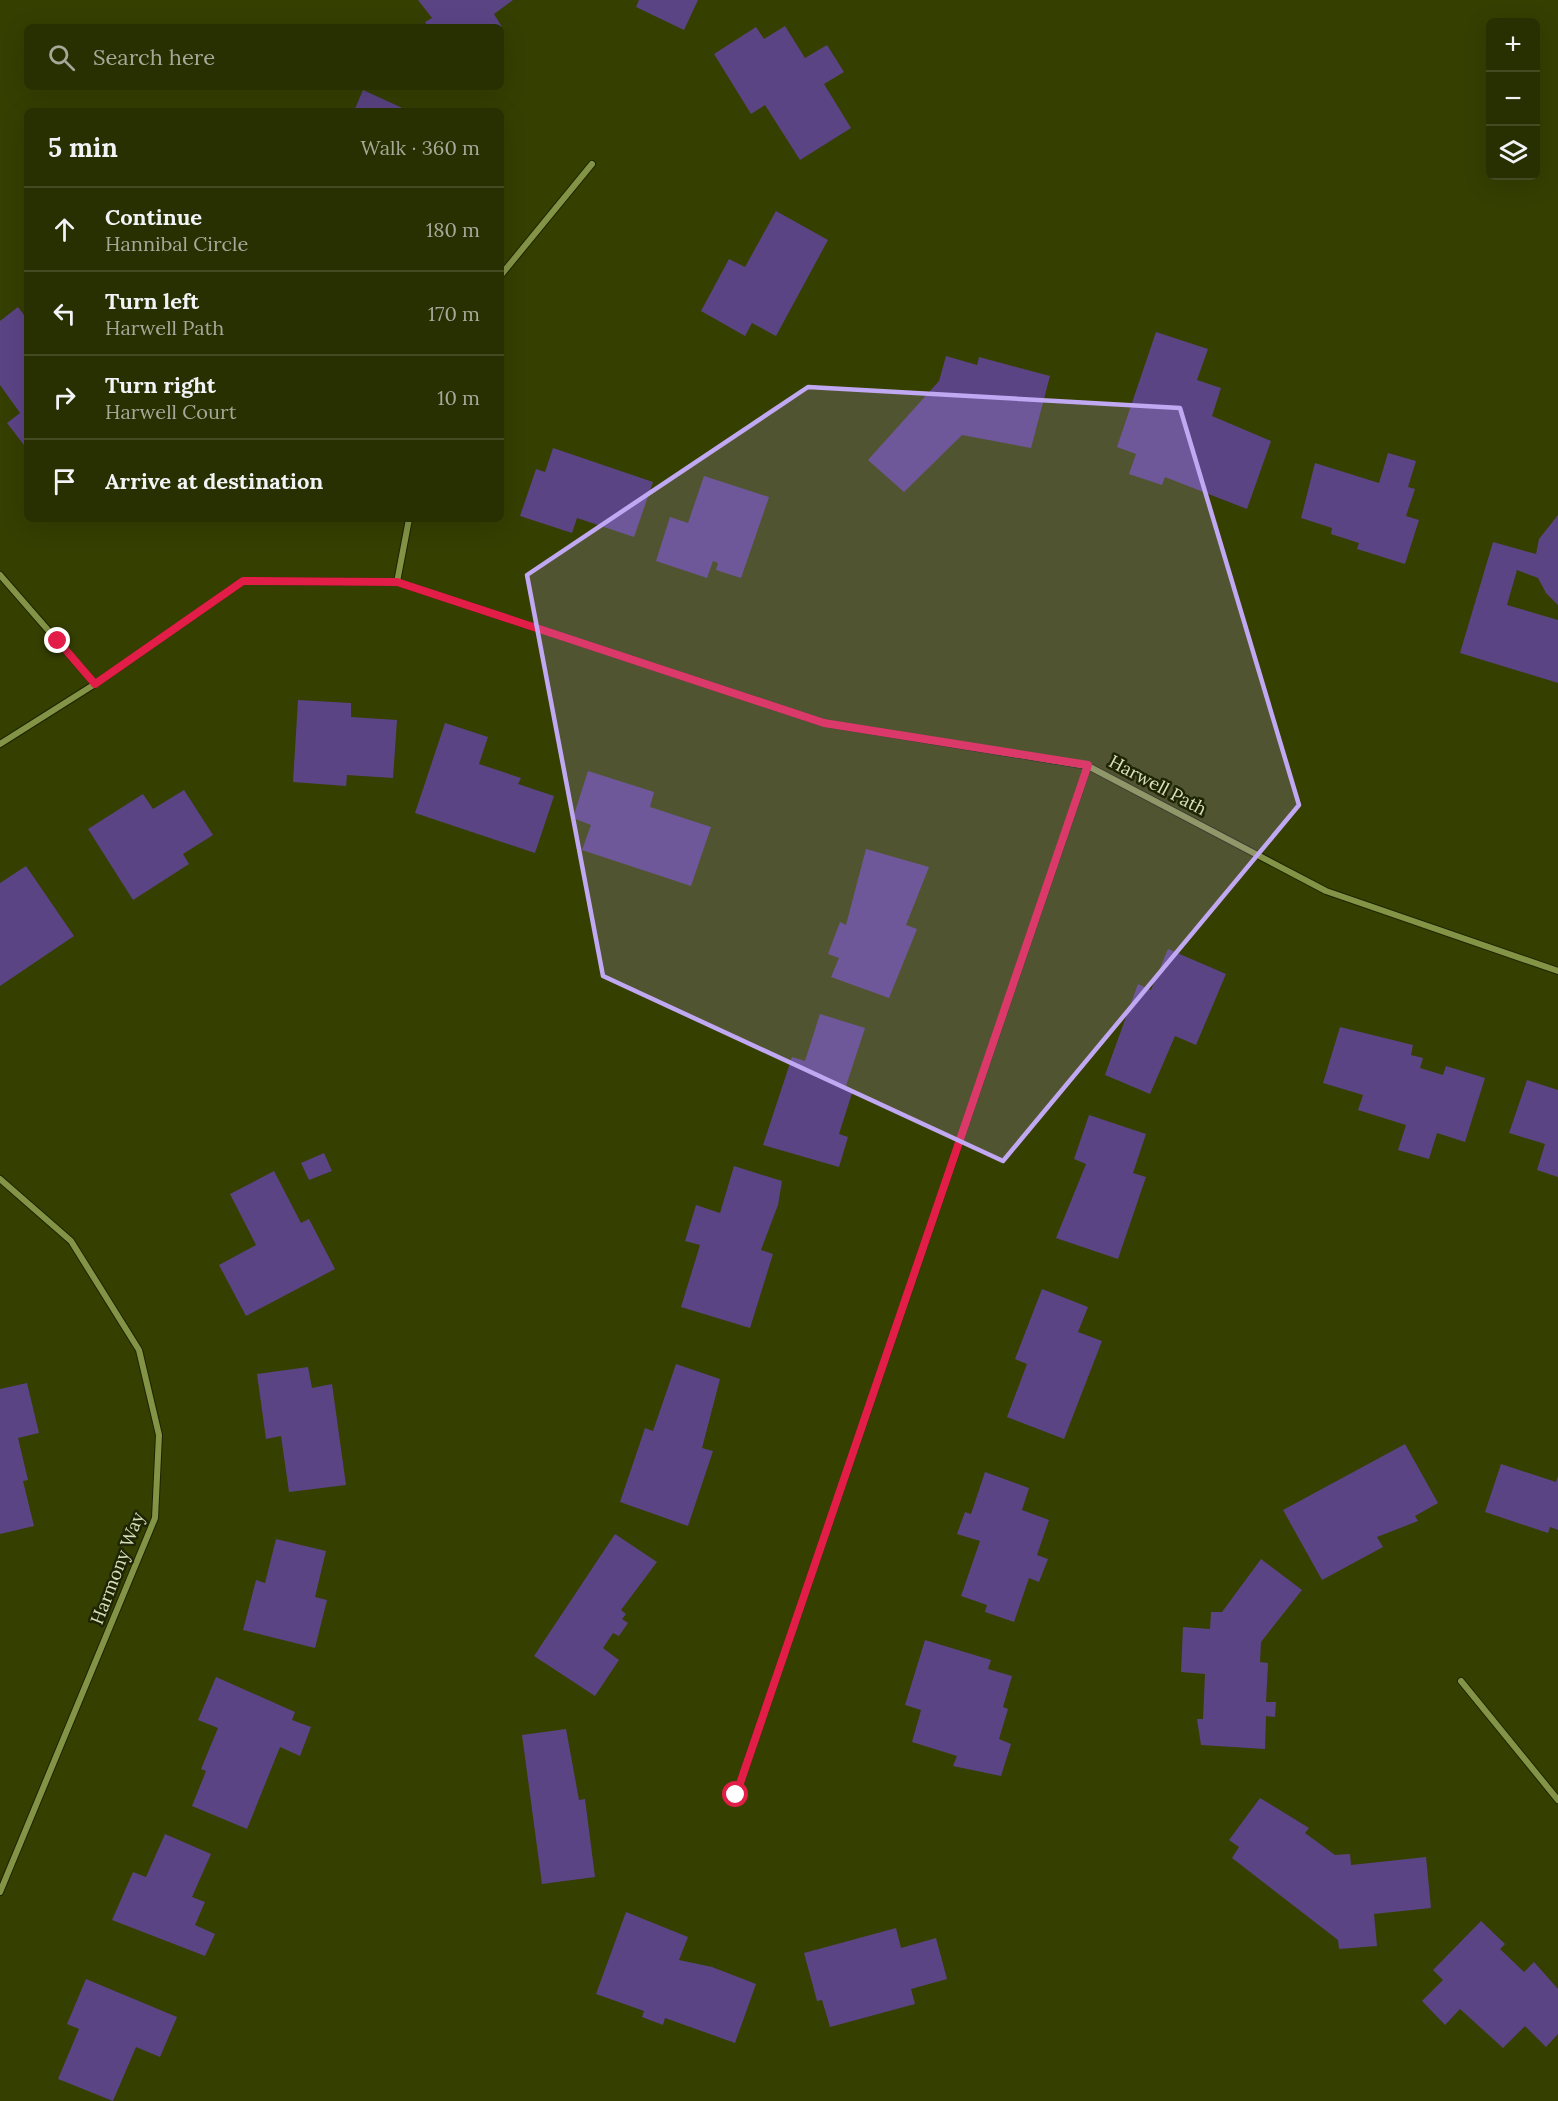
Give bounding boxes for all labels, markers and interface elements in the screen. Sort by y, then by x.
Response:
map controls [1486,18,1540,180]
button: + [1486,18,1540,72]
search box [24,24,504,90]
icon: search [45,41,78,74]
text: Search here [93,43,215,71]
button: − [1486,72,1540,126]
button: layers [1486,126,1540,180]
text: 5 min [48,131,118,164]
text: Walk · 360 m [361,135,480,160]
text: Continue [105,203,202,231]
icon: ahead [48,213,81,246]
text: 180 m [426,217,480,242]
text: Hannibal Circle [105,231,248,256]
text: Turn left [105,287,199,315]
icon: left [48,297,81,330]
text: 170 m [428,301,480,326]
text: Harwell Path [105,315,224,340]
text: Turn right [105,371,216,399]
icon: right [48,381,81,414]
text: 10 m [437,385,480,410]
text: Harwell Court [105,399,236,424]
icon: arrive [48,465,81,498]
text: Arrive at destination [105,467,323,495]
route end [44,627,70,653]
street label: Harwell Path [1105,750,1211,820]
street label: Harmony Way [85,1508,149,1627]
route start [722,1781,748,1807]

